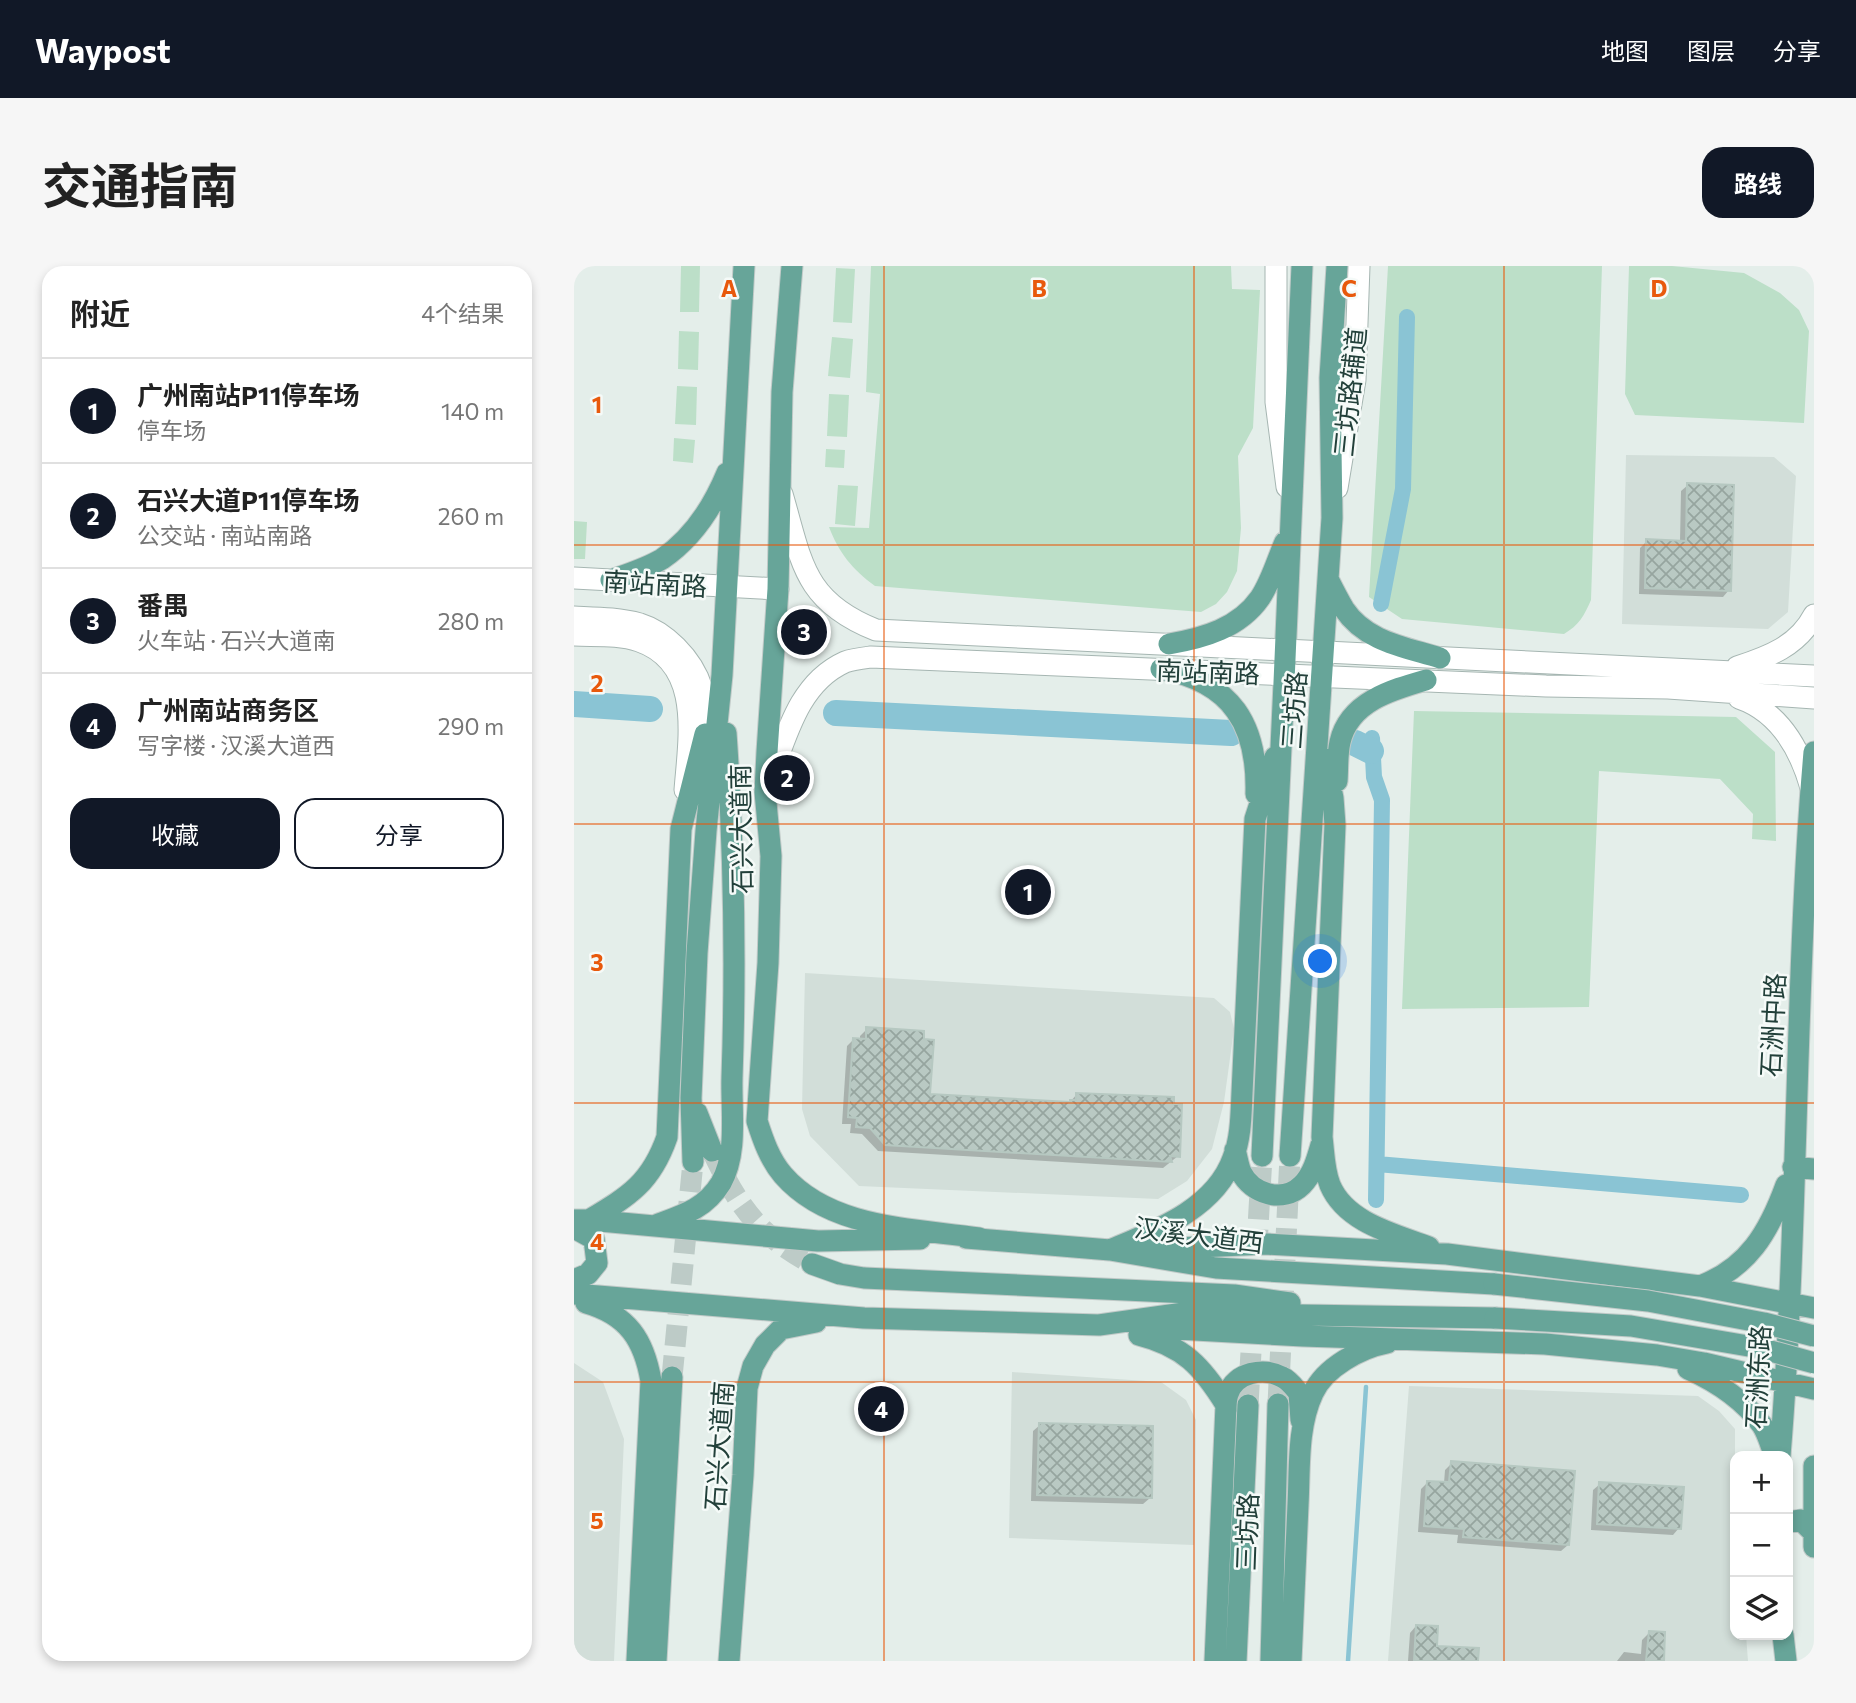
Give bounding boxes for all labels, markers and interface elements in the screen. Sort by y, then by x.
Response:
text: Waypost [35,29,171,70]
text: 地图 [1601,36,1649,65]
text: 图层 [1687,36,1735,65]
text: 分享 [1773,36,1821,65]
button: 路线 [1702,147,1814,218]
text: 交通指南 [42,154,238,214]
text: A [721,274,738,302]
text: B [1031,274,1047,302]
text: C [1341,274,1357,302]
text: D [1651,274,1668,302]
text: 附近 [70,294,130,331]
text: 4个结果 [421,299,504,327]
street label: 三坊路辅道 [1327,326,1371,458]
text: 广州南站P11停车场 [137,379,359,410]
text: 1 [592,390,602,418]
text: 1 [88,397,98,425]
text: 140 m [441,397,504,425]
text: 停车场 [137,416,206,444]
text: 石兴大道P11停车场 [137,484,359,515]
text: 2 [86,502,100,530]
text: 260 m [438,502,504,530]
text: 公交站 · 南站南路 [137,521,312,549]
street label: 南站南路 [602,565,708,601]
text: 番禺 [137,589,189,620]
pin: 3 [781,606,827,658]
text: 3 [86,607,100,635]
text: 280 m [438,607,504,635]
text: 火车站 · 石兴大道南 [137,626,335,654]
street label: 南站南路 [1155,654,1261,688]
text: 2 [590,669,604,697]
street label: 三坊路 [1275,670,1311,750]
text: 广州南站商务区 [137,694,319,725]
text: 4 [86,712,100,740]
text: 290 m [438,712,504,740]
text: 写字楼 · 汉溪大道西 [137,731,335,759]
pin: 2 [764,752,810,804]
street label: 石兴大道南 [723,764,757,894]
button: 收藏 [70,798,280,869]
button: 分享 [294,798,504,869]
pin: 1 [1005,866,1051,918]
your location [1303,944,1337,978]
text: 3 [590,948,604,976]
street label: 石洲中路 [1754,972,1790,1078]
street label: 汉溪大道西 [1133,1211,1265,1257]
text: 4 [590,1227,604,1255]
street label: 石洲东路 [1739,1324,1775,1430]
street label: 石兴大道南 [698,1380,738,1512]
pin: 4 [858,1383,904,1435]
map controls [1730,1451,1793,1640]
button: + [1730,1451,1793,1514]
street label: 三坊路 [1229,1492,1263,1572]
text: 5 [590,1506,604,1534]
button: − [1730,1514,1793,1577]
button: layers [1730,1577,1793,1640]

